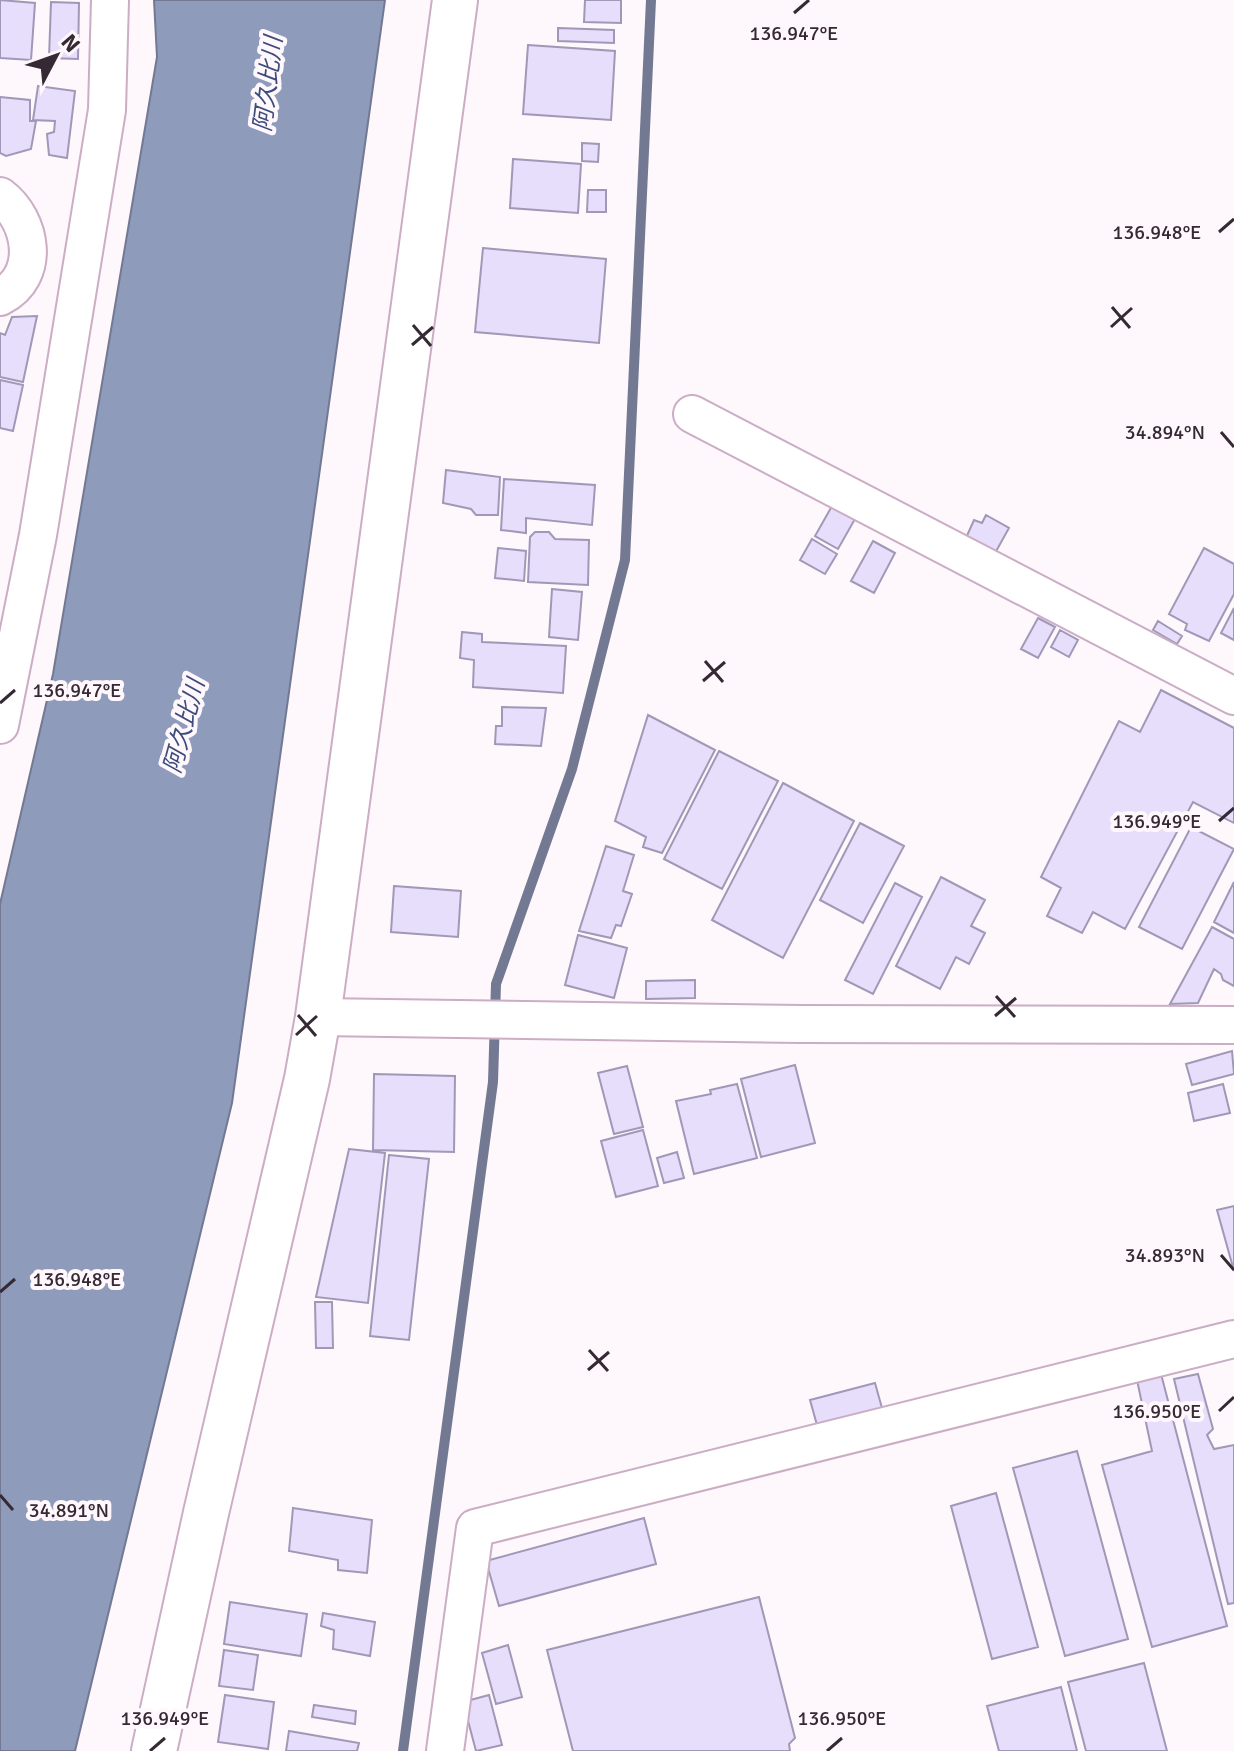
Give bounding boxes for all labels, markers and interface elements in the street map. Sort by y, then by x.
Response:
north arrow [16,16,96,96]
text: 136.947°E [750,21,838,46]
text: N [56,29,86,58]
water label: 阿久比川 [247,32,289,133]
text: 136.948°E [1113,220,1201,245]
text: 34.894°N [1125,420,1205,445]
water label: 阿久比川 [157,673,212,776]
text: 136.947°E [33,678,121,703]
text: 136.949°E [1113,809,1201,834]
text: 34.893°N [1125,1243,1205,1268]
text: 136.948°E [33,1267,121,1292]
text: 136.950°E [1113,1399,1201,1424]
text: 34.891°N [29,1498,109,1523]
text: 136.949°E [121,1706,209,1731]
text: 136.950°E [798,1706,886,1731]

